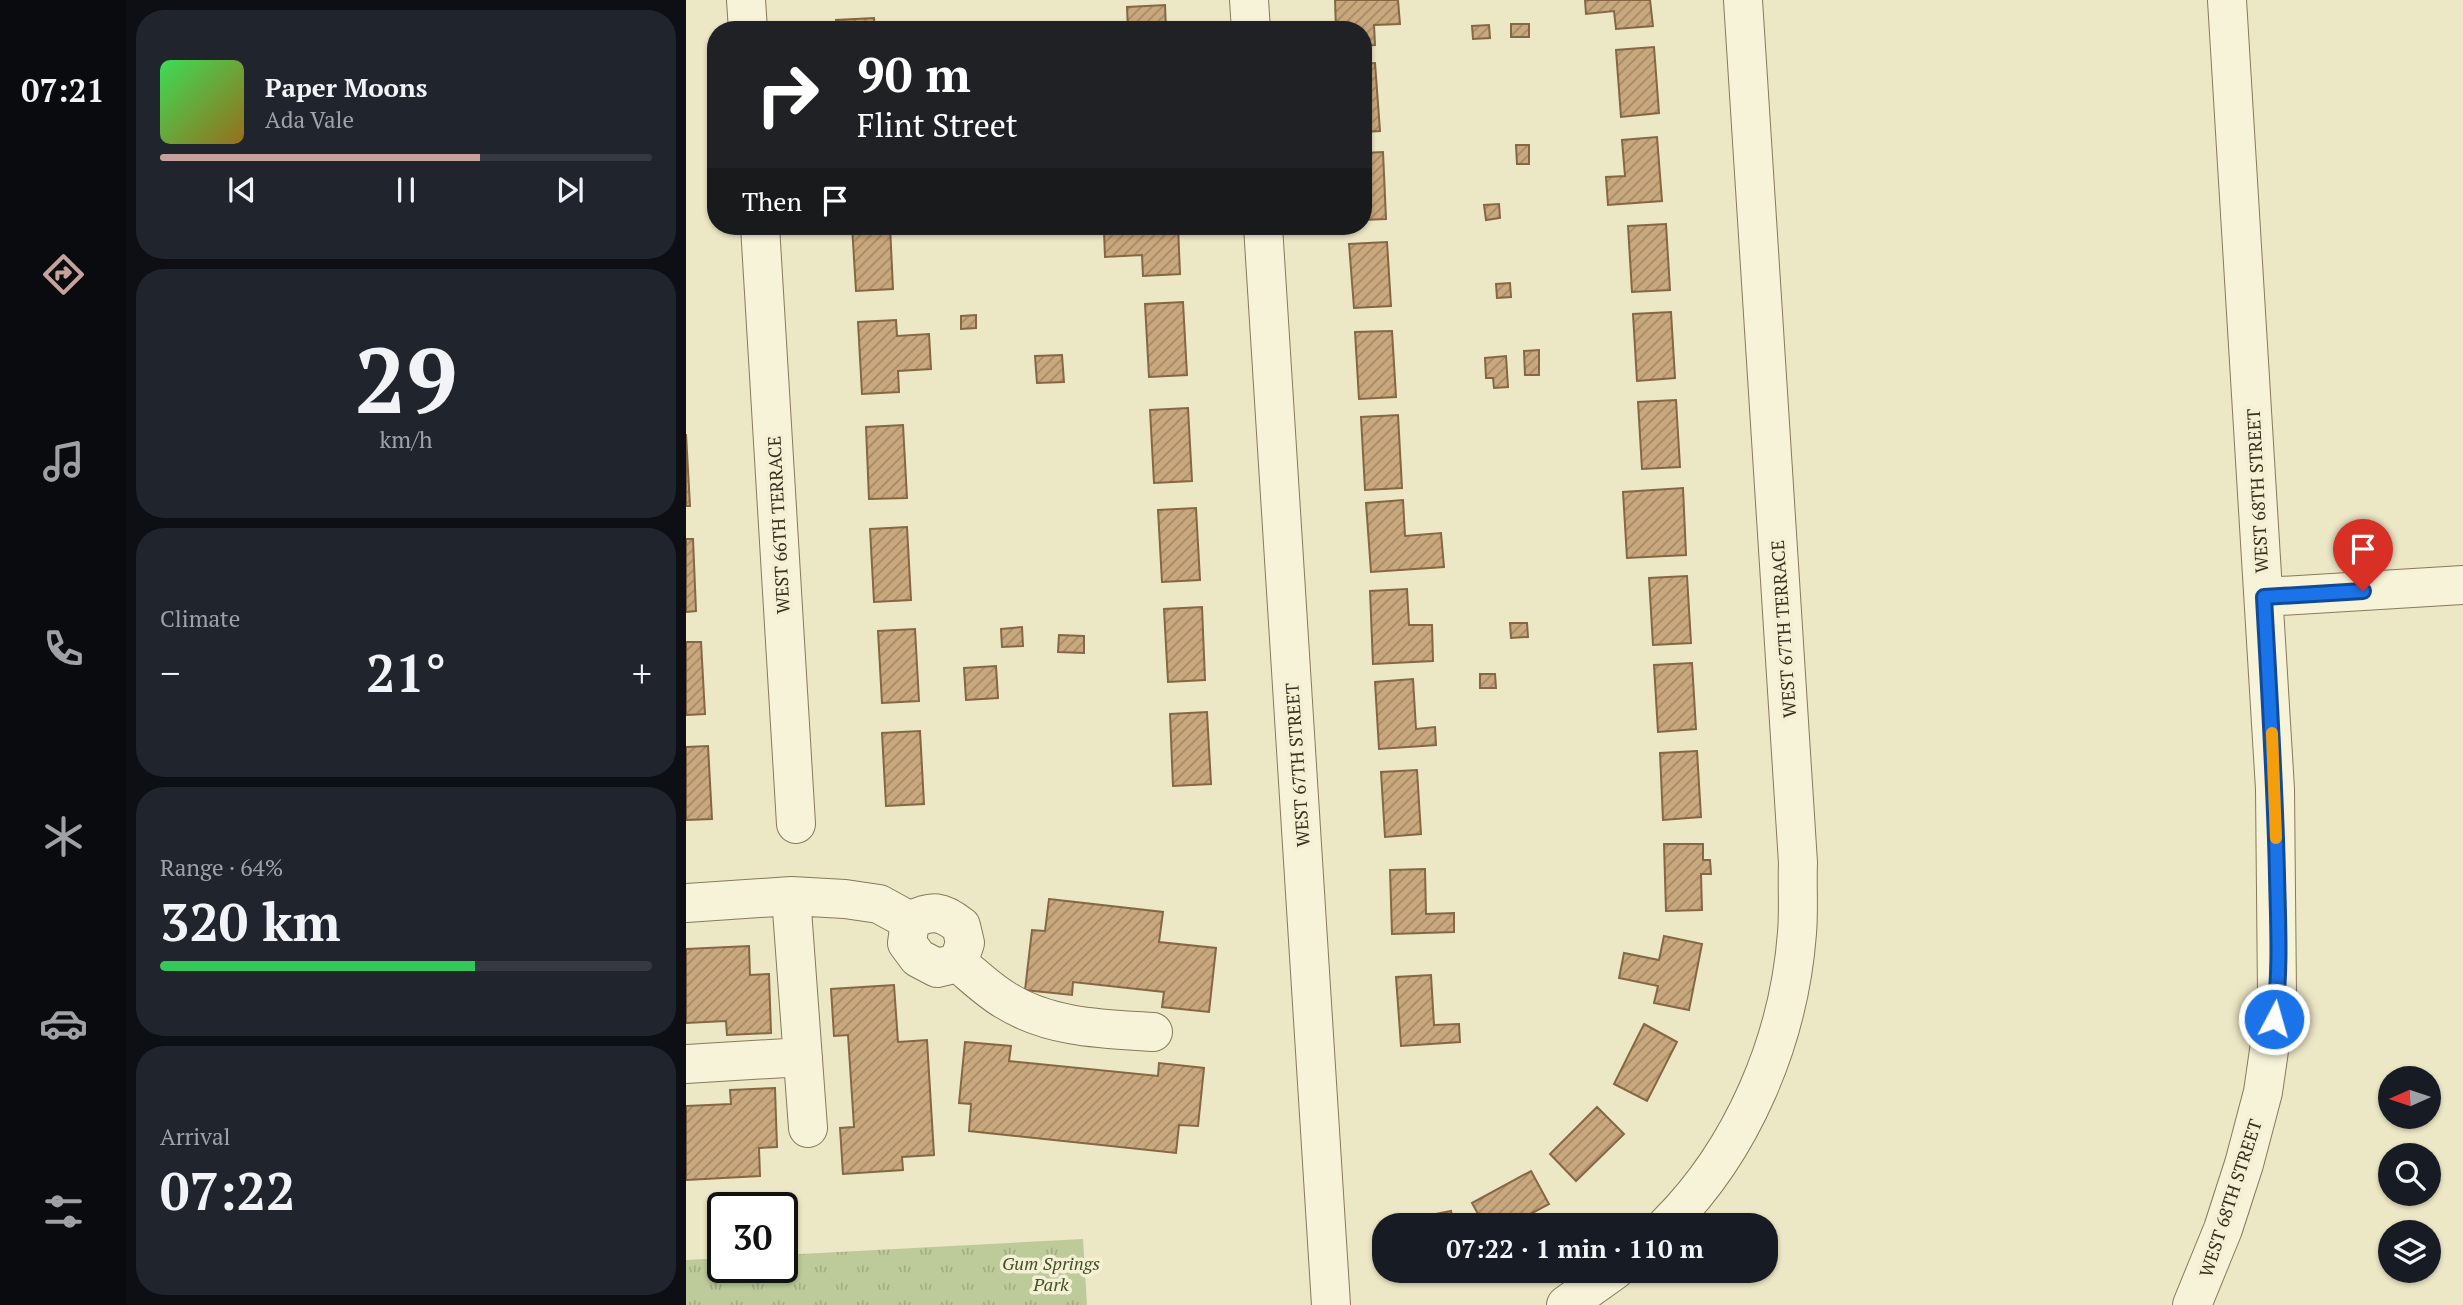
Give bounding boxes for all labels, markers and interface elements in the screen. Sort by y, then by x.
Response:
text: 90 m [857,41,971,106]
icon: right [742,49,833,140]
text: 07:21 [21,69,105,111]
text: Paper Moons [265,70,428,104]
text: Ada Vale [265,104,354,135]
text: Flint Street [857,104,1018,146]
icon: previous [223,171,261,209]
icon: pause [387,171,425,209]
icon: next [551,171,589,209]
icon: arrive [816,182,854,220]
text: Then [742,184,802,218]
icon: directions [39,250,88,299]
text: 29 [355,318,457,439]
street label: WEST 68TH STREET [2241,408,2273,574]
text: km/h [379,424,433,455]
street label: WEST 66TH TERRACE [761,435,795,615]
icon: music [39,437,88,486]
pin [2333,519,2393,591]
icon: arrive [2344,530,2382,568]
street label: WEST 67TH TERRACE [1765,539,1801,719]
text: Climate [160,603,240,634]
icon: phone [39,624,88,673]
text: 21° [366,638,446,707]
text: − [160,648,180,698]
text: + [632,648,652,698]
street label: WEST 67TH STREET [1279,682,1315,848]
icon: climate [39,812,88,861]
text: Range · 64% [160,852,283,883]
text: 320 km [160,887,341,956]
position arrow [2237,982,2311,1056]
icon: car [39,999,88,1048]
north arrow [2378,1066,2441,1129]
map controls [2378,1066,2441,1283]
street label: WEST 68TH STREET [2193,1116,2267,1280]
text: Arrival [160,1121,231,1152]
button: search [2378,1143,2441,1206]
text: 07:22 [160,1156,295,1225]
icon: filters [39,1187,88,1236]
speed limit sign: 30 [707,1192,798,1283]
button: layers [2378,1220,2441,1283]
text: 07:22 · 1 min · 110 m [1446,1231,1704,1265]
park label: Gum Springs Park [1002,1251,1100,1296]

